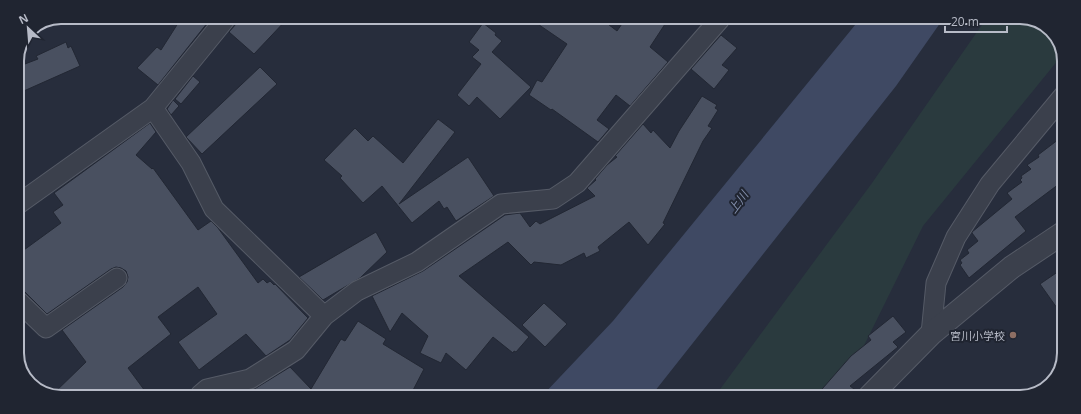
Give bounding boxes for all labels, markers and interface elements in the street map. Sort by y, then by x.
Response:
north arrow [8,8,48,48]
scale bar [945,8,1007,34]
text: N [16,10,31,27]
text: 20 m [951,13,979,30]
water label: 上川 [724,186,753,217]
place label: 宮川小学校 [950,328,1005,343]
marker: 宮川小学校 [1008,330,1018,340]

